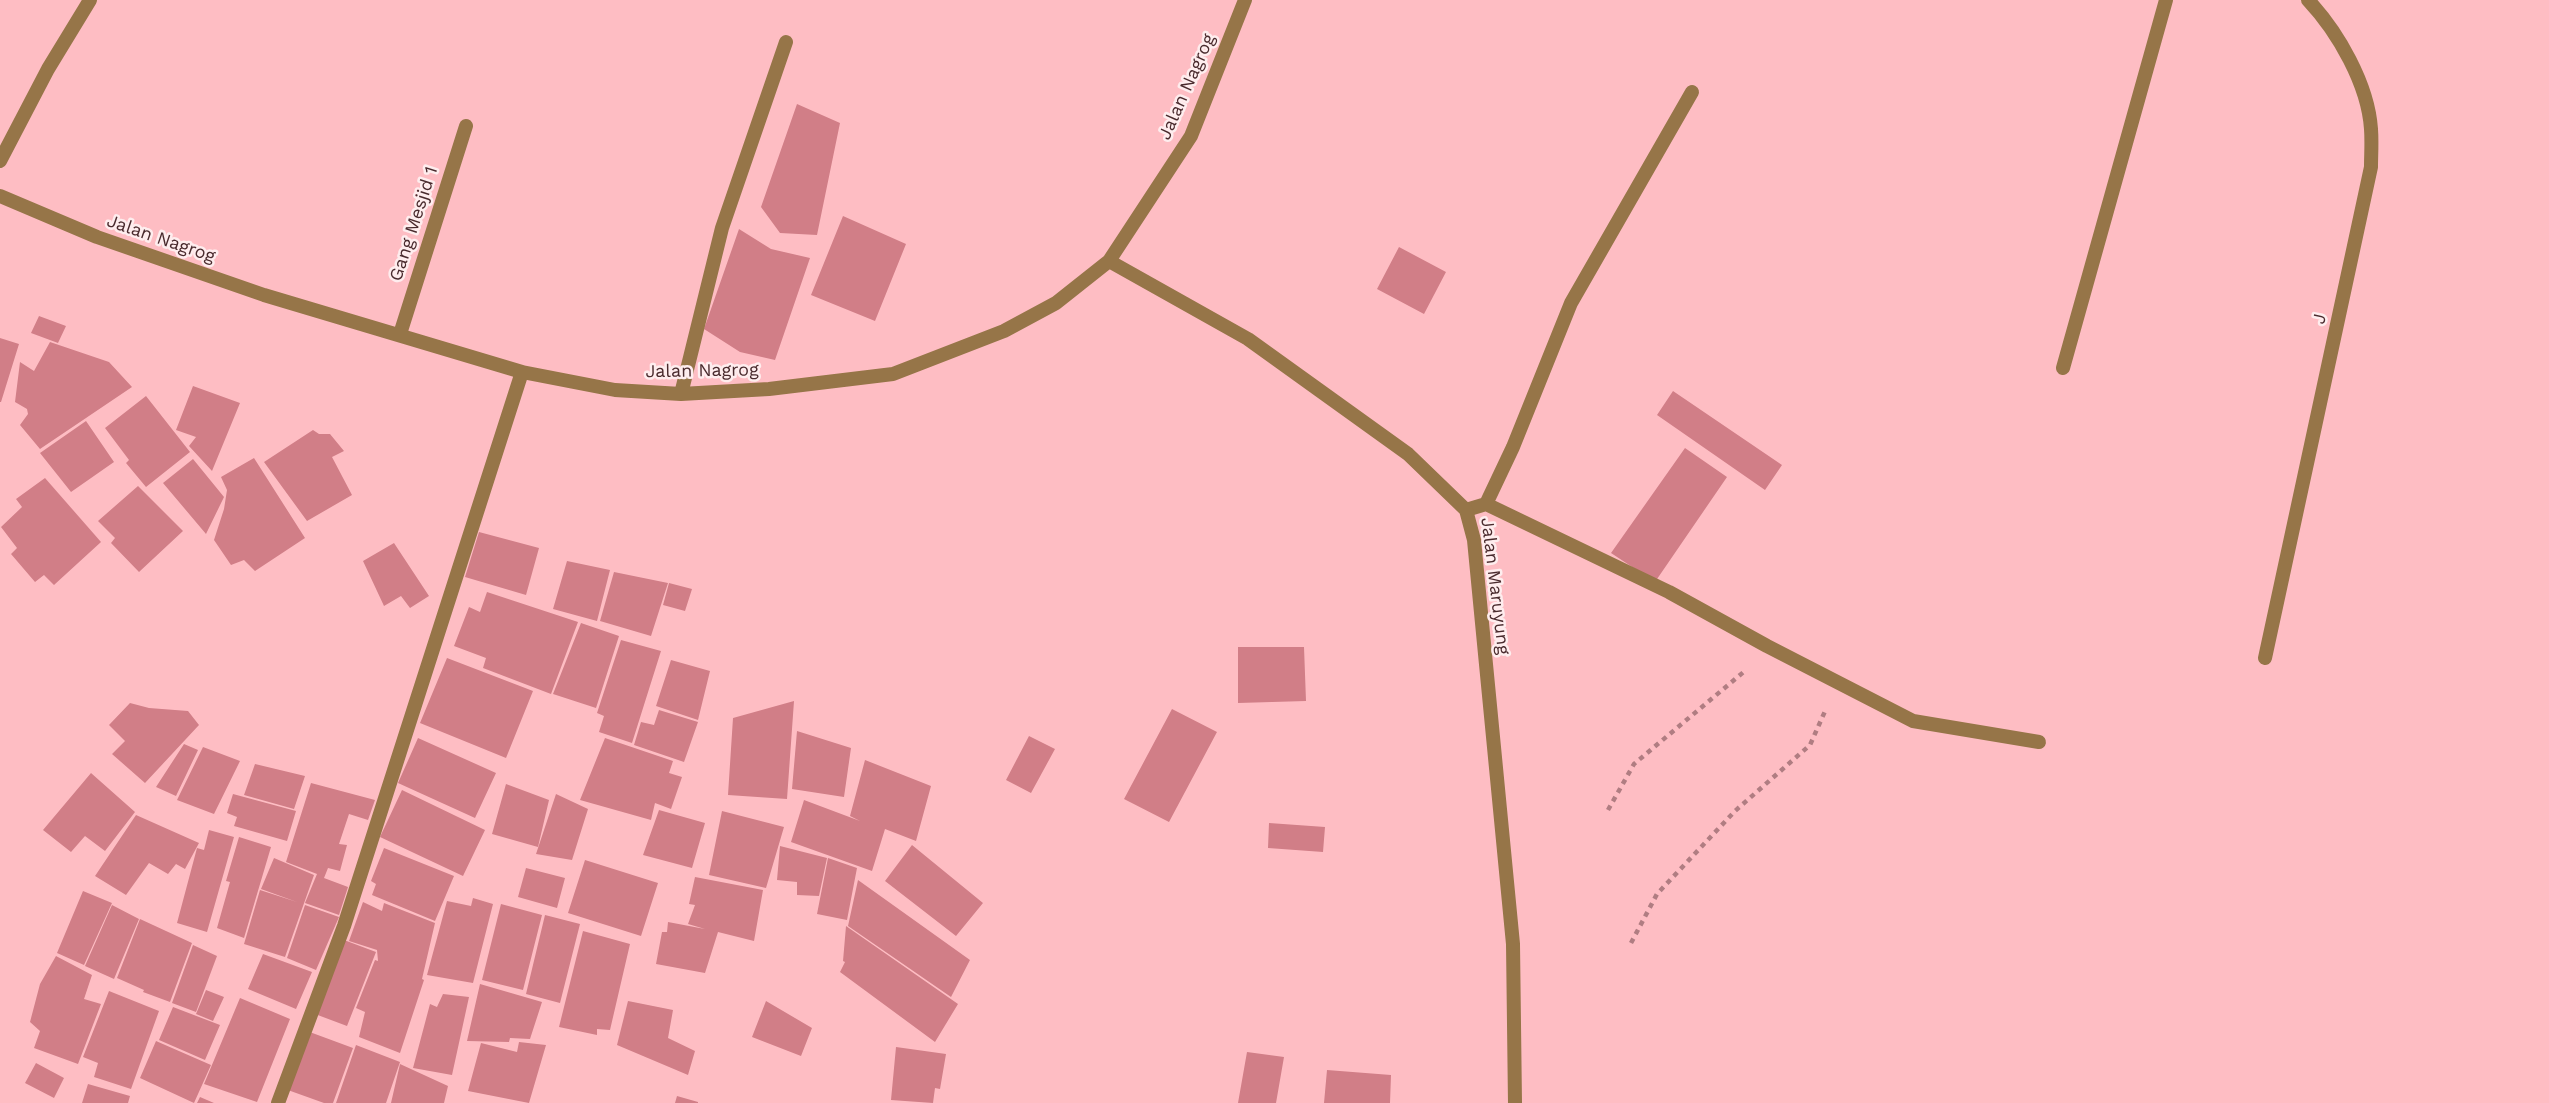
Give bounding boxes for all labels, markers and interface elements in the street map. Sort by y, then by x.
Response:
street label: Jalan Nagrog [1154,31,1220,143]
street label: Gang Mesjid 1 [385,164,443,284]
street label: Jalan Nagrog [104,210,218,268]
street label: J [2308,312,2332,326]
street label: Jalan Nagrog [645,359,759,383]
street label: Jalan Maruyung [1476,516,1514,656]

